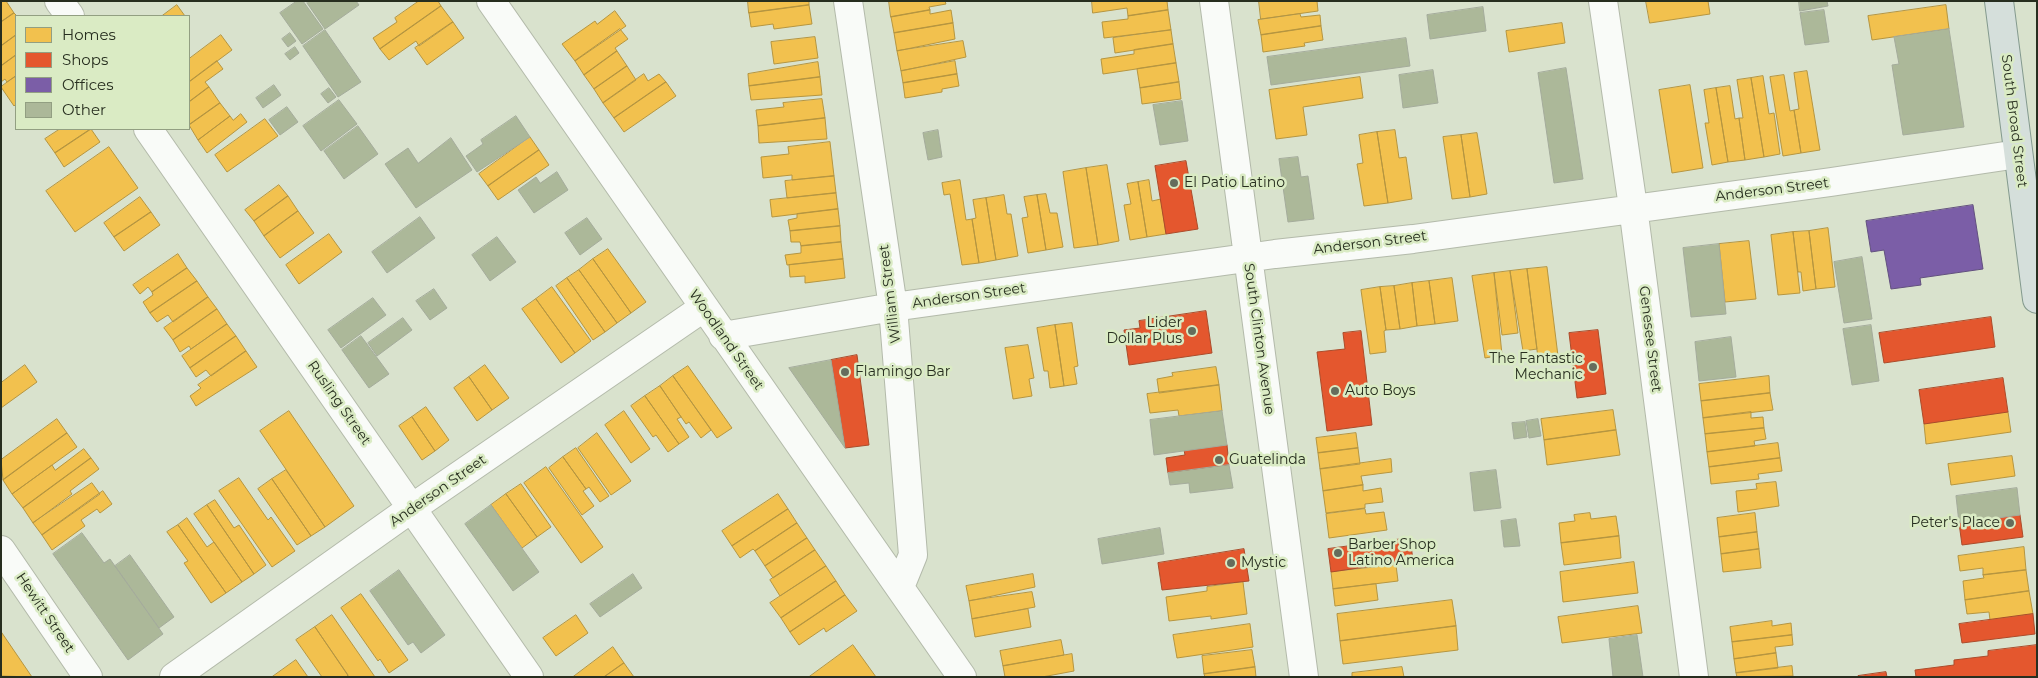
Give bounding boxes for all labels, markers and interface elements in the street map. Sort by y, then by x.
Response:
legend [15,15,190,130]
text: Homes [62,25,116,44]
text: Shops [62,50,108,69]
street label: South Broad Street [1997,53,2031,189]
text: Offices [62,75,114,94]
text: Other [62,100,106,119]
place label: El Patio Latino [1184,175,1285,191]
street label: Anderson Street [1714,175,1830,205]
marker: El Patio Latino [1168,177,1180,189]
street label: Anderson Street [1312,228,1428,258]
street label: William Street [876,244,904,344]
street label: South Clinton Avenue [1240,262,1278,416]
street label: Anderson Street [911,280,1027,312]
street label: Genesee Street [1635,285,1665,393]
street label: Woodland Street [685,287,767,393]
place label: Lider Dollar Plus [1107,315,1182,348]
marker: Lider Dollar Plus [1186,325,1198,337]
place label: The Fantastic Mechanic [1489,351,1583,384]
street label: Rusling Street [304,358,374,448]
marker: The Fantastic Mechanic [1587,361,1599,373]
place label: Flamingo Bar [855,364,950,380]
marker: Flamingo Bar [839,366,851,378]
place label: Auto Boys [1345,383,1416,399]
marker: Auto Boys [1329,385,1341,397]
street label: Anderson Street [386,451,490,531]
place label: Guatelinda [1229,452,1306,468]
marker: Guatelinda [1213,454,1225,466]
place label: Peter's Place [1911,515,2000,531]
marker: Peter's Place [2004,517,2016,529]
place label: Barber Shop Latino America [1348,537,1455,570]
marker: Barber Shop Latino America [1332,547,1344,559]
place label: Mystic [1241,555,1286,571]
marker: Mystic [1225,557,1237,569]
street label: Hewitt Street [12,570,78,656]

